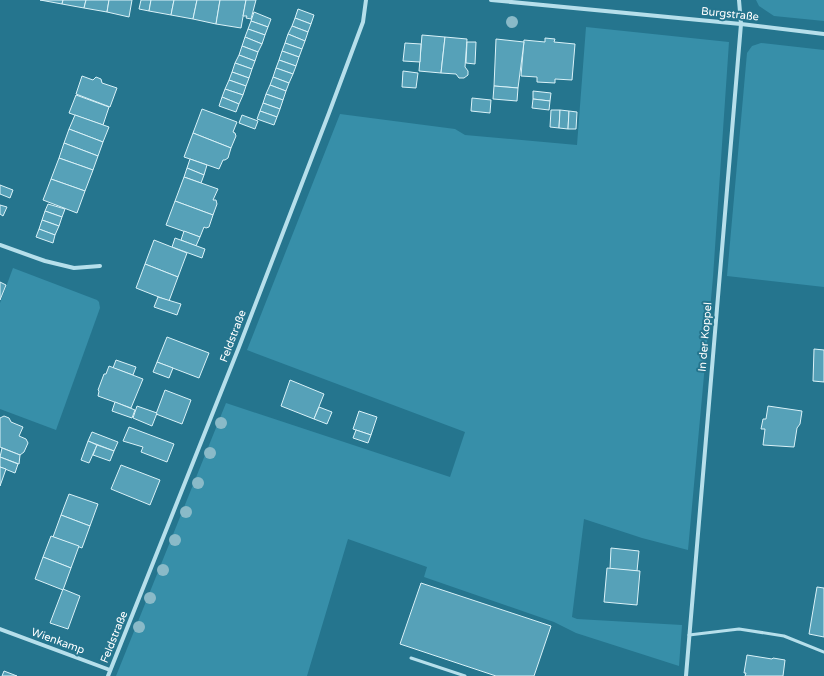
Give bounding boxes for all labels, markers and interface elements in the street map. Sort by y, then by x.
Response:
street label: Burgstraße [700,5,760,23]
street label: In der Koppel [695,302,715,372]
street label: Feldstraße [217,308,249,364]
street label: Feldstraße [98,609,130,665]
street label: Wienkamp [30,625,86,657]

